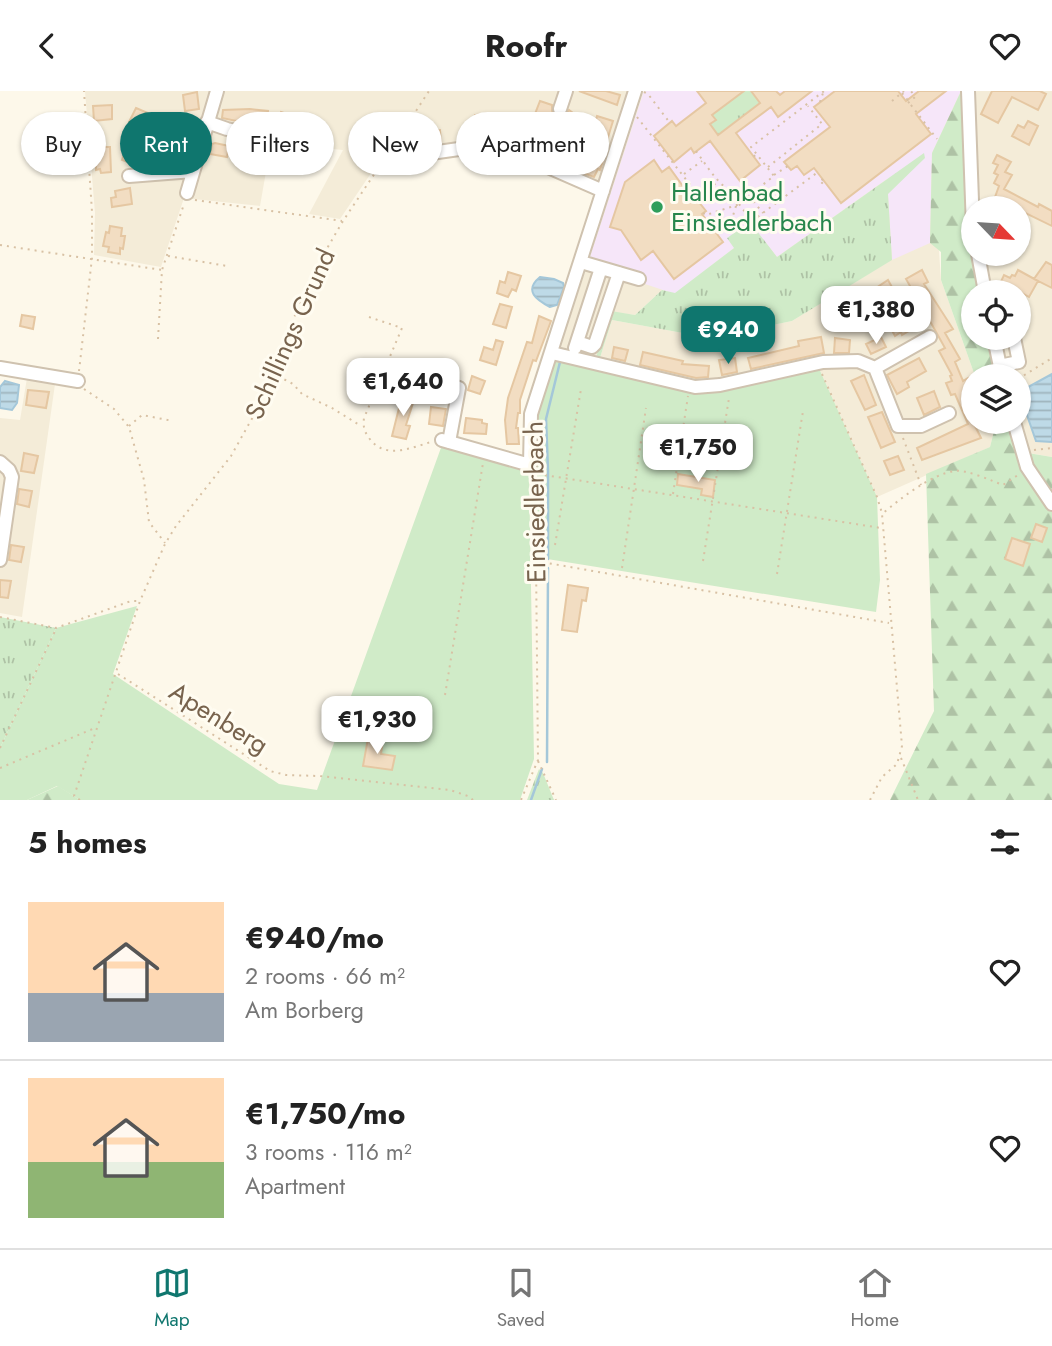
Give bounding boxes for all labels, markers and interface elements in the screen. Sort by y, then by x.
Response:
text: Roofr [485,23,567,69]
icon: back [28,27,66,65]
icon: heart [986,27,1024,65]
chip: Buy [21,112,106,175]
chip: Rent [120,112,212,175]
chip: Filters [226,112,334,175]
chip: New [348,112,442,175]
chip: Apartment [456,112,609,175]
place label: Hallenbad Einsiedlerbach [671,173,833,241]
north arrow [961,196,1031,266]
map controls [961,196,1031,434]
marker: Hallenbad Einsiedlerbach [649,199,665,215]
street label: Schillings Grund [235,242,345,426]
button: locate [961,280,1031,350]
pin: €1,380 [819,287,933,346]
text: €1,380 [837,292,915,326]
pin: €940 [687,307,769,366]
text: €940 [697,312,759,346]
pin: €1,640 [346,359,460,418]
text: €1,640 [363,364,443,398]
button: layers [961,364,1031,434]
street label: Einsiedlerbach [515,421,555,583]
pin: €1,750 [641,425,755,484]
text: €1,750 [659,430,737,464]
street label: Apenberg [162,673,276,763]
pin: €1,930 [320,697,434,756]
text: €1,930 [337,702,417,736]
text: 5 homes [28,821,147,864]
icon: filters [986,823,1024,861]
text: €940/mo [245,916,384,959]
icon: home [84,930,168,1014]
icon: heart [986,953,1024,991]
text: 2 rooms · 66 m² [245,959,405,993]
text: Am Borberg [245,993,364,1027]
text: €1,750/mo [245,1092,405,1135]
icon: home [84,1106,168,1190]
icon: heart [986,1129,1024,1167]
text: 3 rooms · 116 m² [245,1135,412,1169]
text: Apartment [245,1169,345,1203]
tab: Map [153,1264,191,1333]
tab: Saved [497,1264,545,1333]
tab: Home [851,1264,899,1333]

